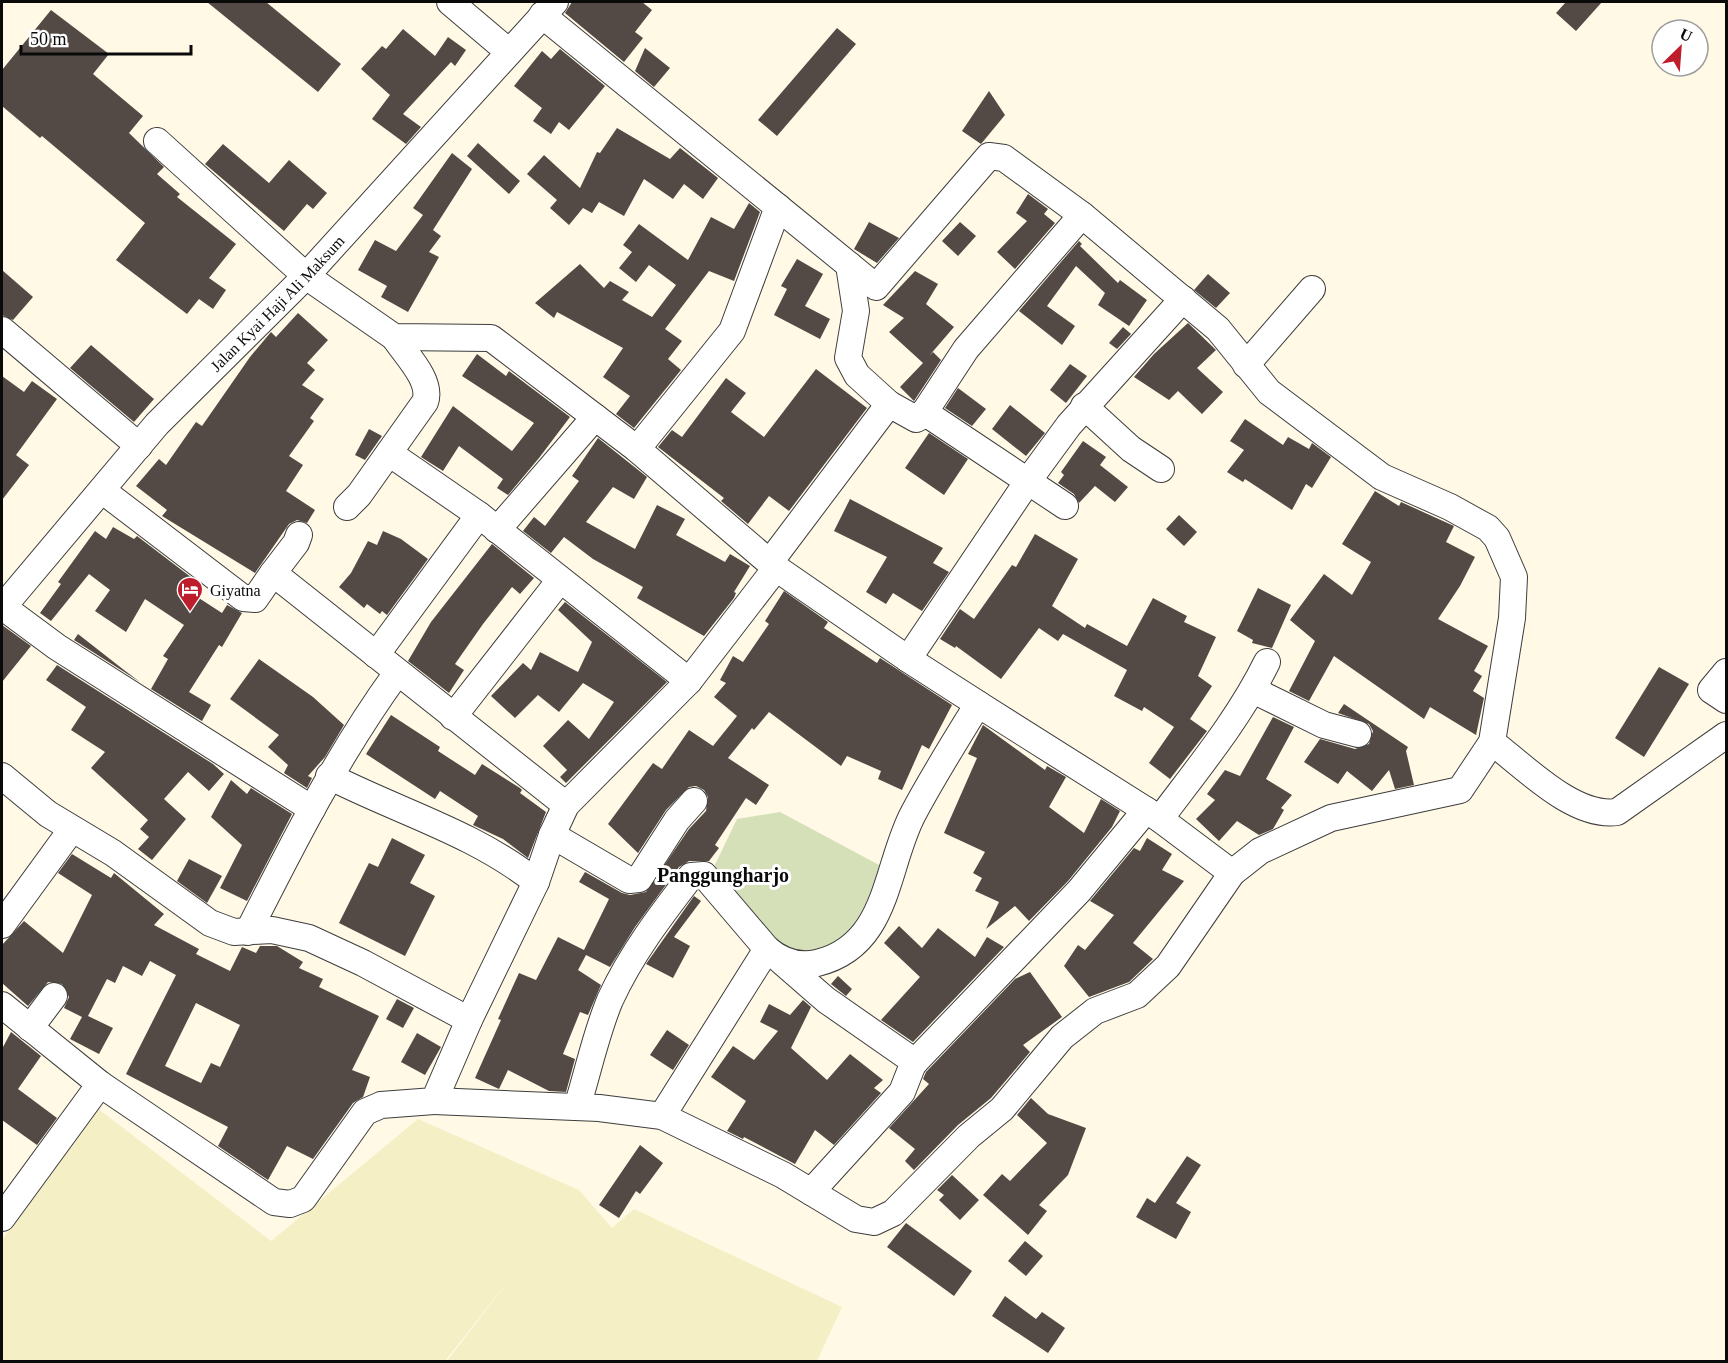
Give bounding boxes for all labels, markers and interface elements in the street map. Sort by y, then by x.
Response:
scale bar [21,18,190,56]
north arrow [1650,18,1710,78]
text: U [1677,25,1695,45]
text: 50 m [30,29,67,49]
street label: Jalan Kyai Haji Ali Maksum [207,231,348,374]
hotel icon: Giyatna [175,575,205,613]
place label: Giyatna [210,582,261,600]
district label: Panggungharjo [657,864,789,887]

